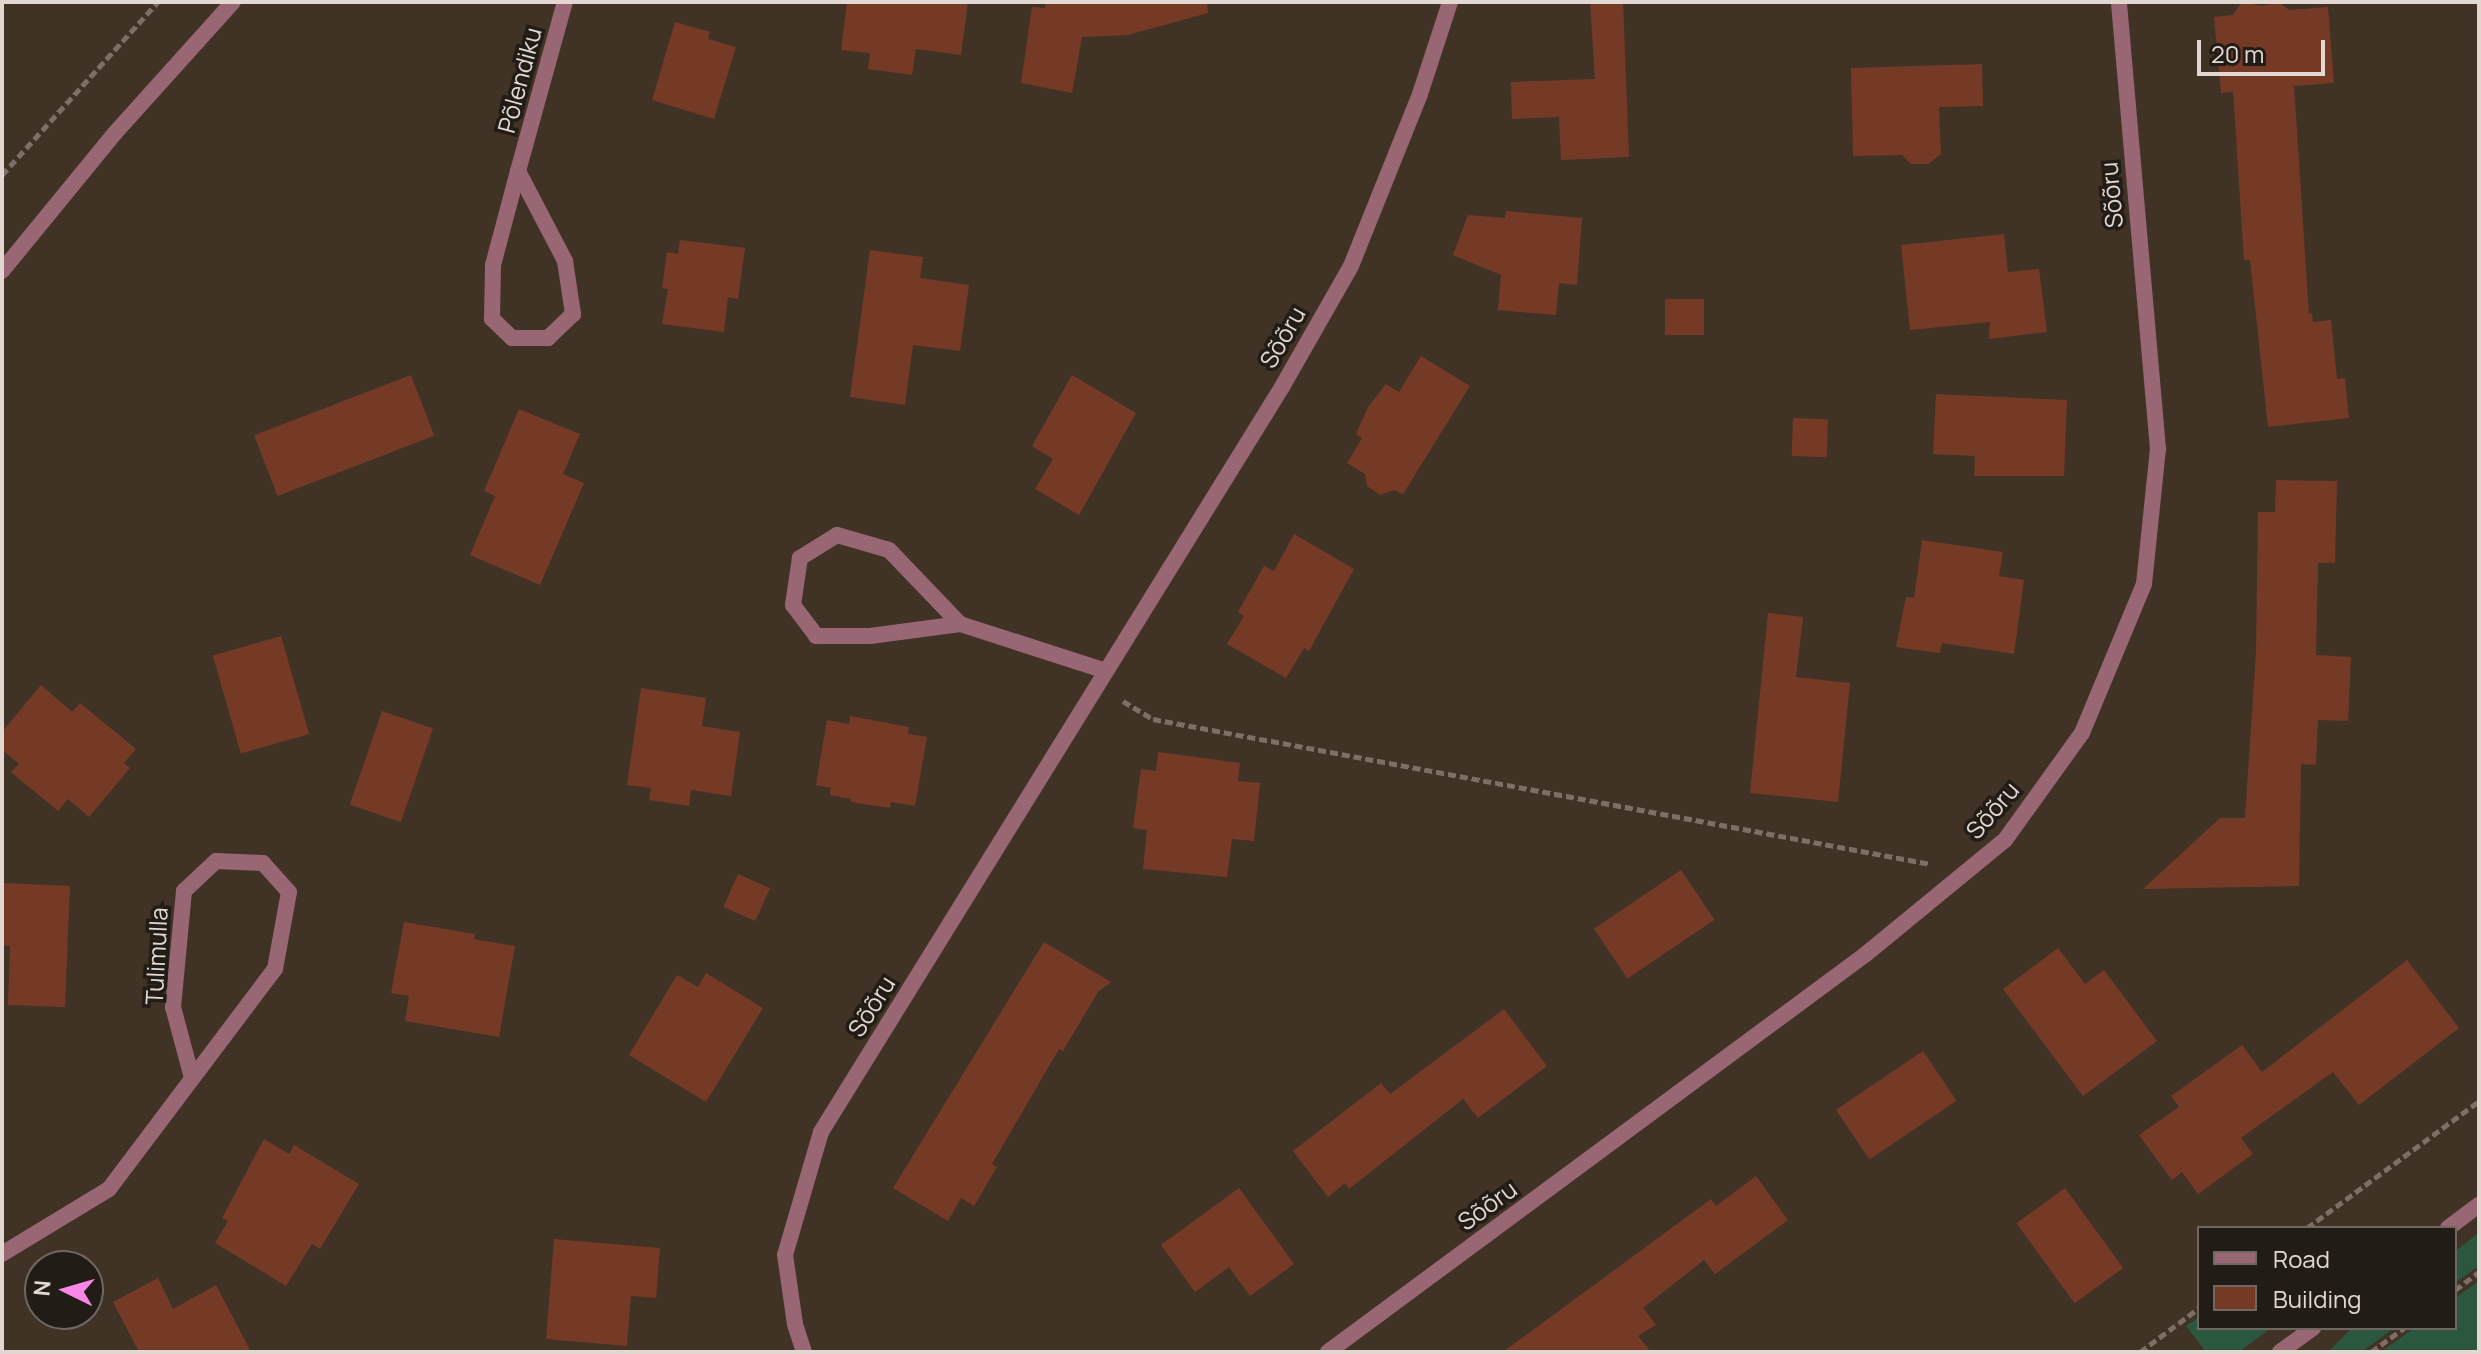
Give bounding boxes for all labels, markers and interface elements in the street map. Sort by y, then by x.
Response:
street label: Põlendiku [491,24,547,136]
scale bar [2201,24,2329,74]
text: 20 m [2211,37,2264,70]
street label: Sõõru [2094,161,2128,229]
street label: Sõõru [1253,301,1311,373]
street label: Sõõru [1959,776,2025,844]
street label: Tulimulla [139,906,173,1006]
street label: Sõõru [841,970,901,1042]
street label: Sõõru [1452,1174,1522,1236]
legend [2197,1226,2457,1330]
text: Road [2273,1242,2330,1275]
north arrow [24,1250,104,1330]
text: N [26,1279,58,1297]
text: Building [2273,1282,2361,1315]

